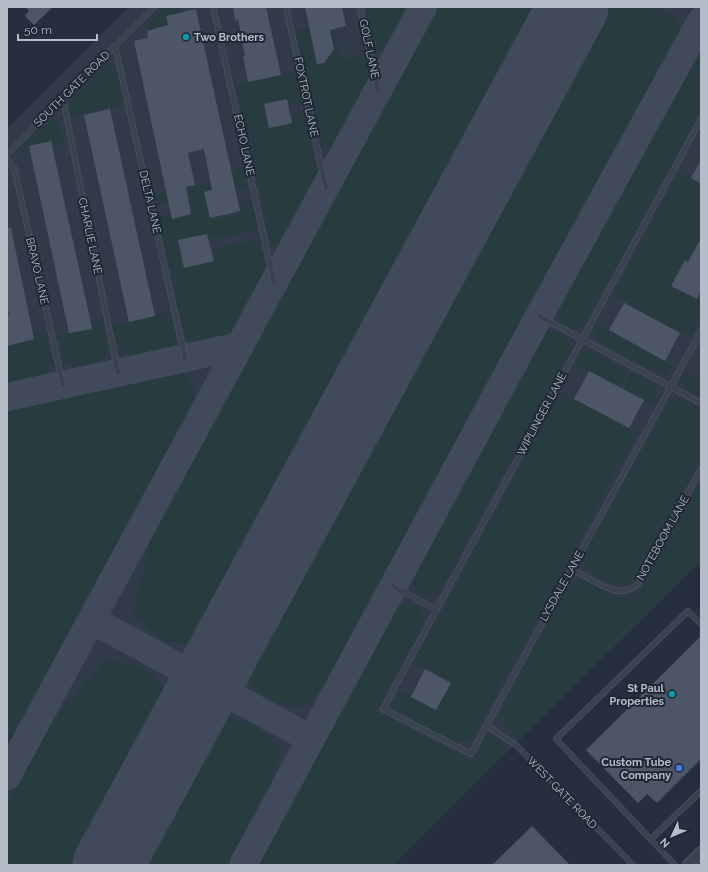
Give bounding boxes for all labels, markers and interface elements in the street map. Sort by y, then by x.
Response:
scale bar [18,16,97,42]
street label: GOLF LANE [356,18,382,80]
text: 50 m [24,23,52,37]
place label: Two Brothers [194,31,265,44]
marker: Two Brothers [181,32,191,42]
street label: SOUTH GATE ROAD [31,48,113,130]
street label: FOXTROT LANE [291,56,321,138]
street label: ECHO LANE [231,113,257,177]
street label: DELTA LANE [136,169,164,235]
street label: CHARLIE LANE [76,197,105,276]
street label: BRAVO LANE [23,236,51,306]
street label: WIPLINGER LANE [515,370,570,458]
street label: NOTEBOOM LANE [634,493,692,583]
street label: LYSDALE LANE [537,548,587,624]
place label: St Paul Properties [609,682,665,708]
marker: St Paul Properties [667,689,677,699]
street label: WEST GATE ROAD [524,754,600,832]
place label: Custom Tube Company [601,756,671,782]
marker: Custom Tube Company [674,763,684,773]
north arrow [652,816,692,856]
text: N [658,835,673,850]

